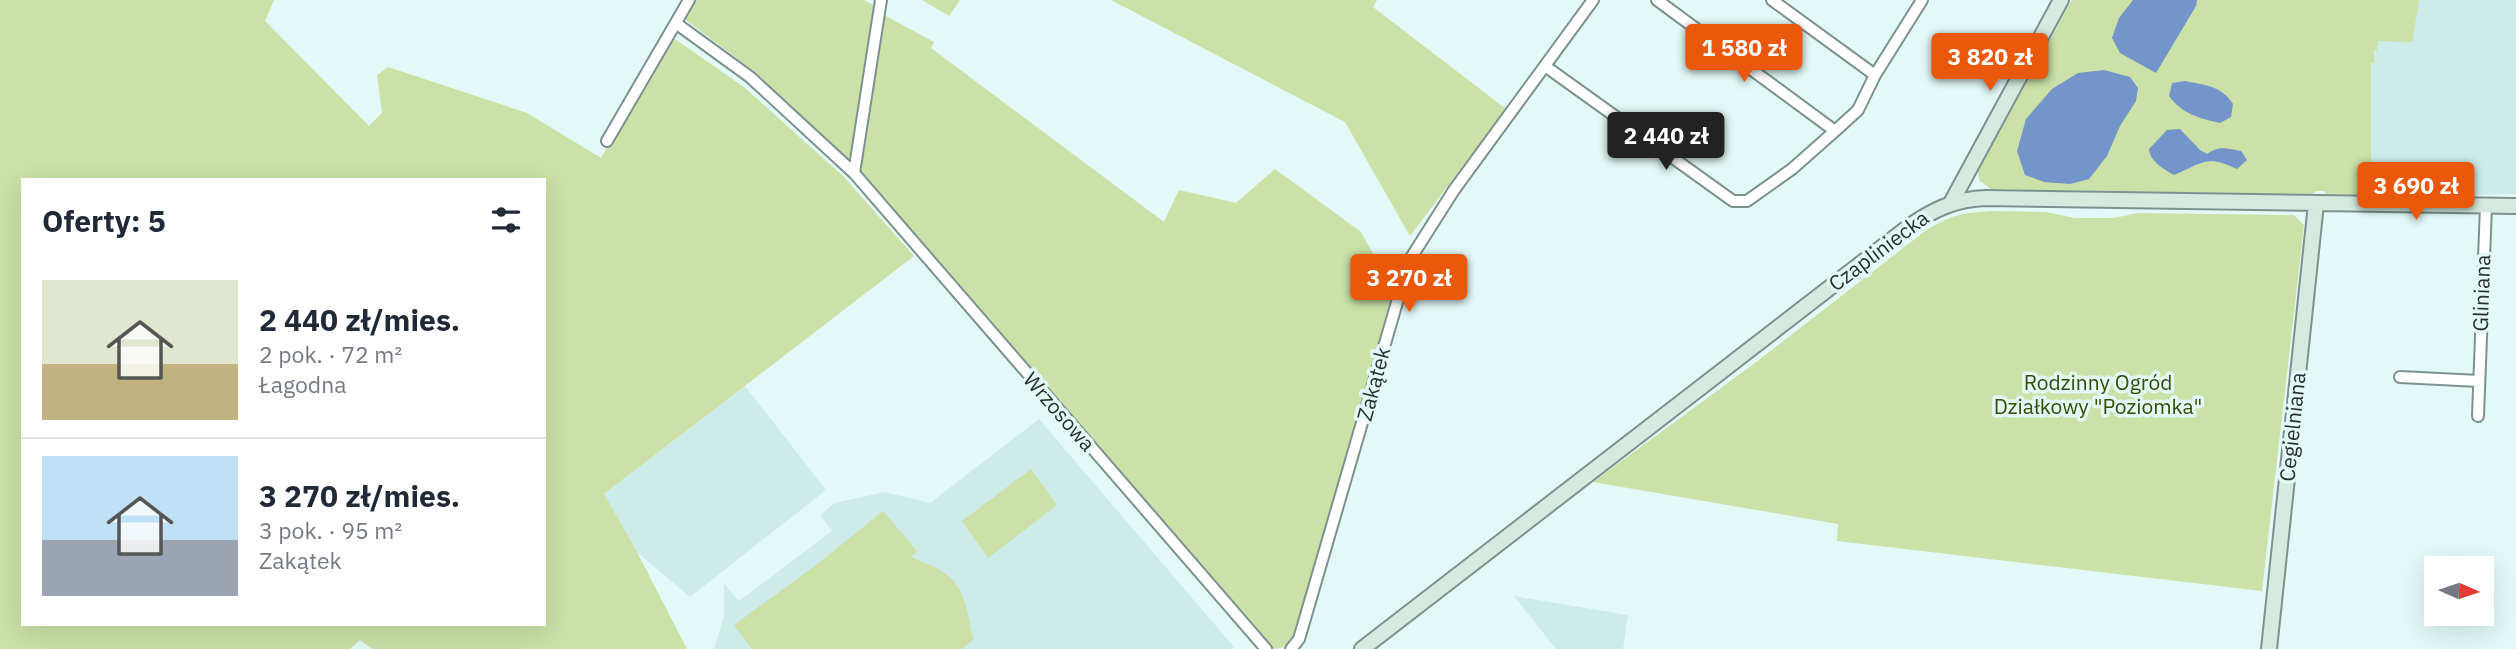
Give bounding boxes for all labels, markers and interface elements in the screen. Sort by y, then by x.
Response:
pin: 1 580 zł [1672,24,1816,84]
text: 1 580 zł [1701,32,1787,62]
pin: 3 820 zł [1918,34,2062,93]
text: 3 820 zł [1947,41,2033,71]
pin: 2 440 zł [1594,113,1738,172]
text: 2 440 zł [1623,120,1709,150]
pin: 3 690 zł [2344,162,2488,222]
text: 3 690 zł [2373,170,2459,200]
text: Oferty: 5 [42,201,166,240]
icon: filters [487,201,525,239]
street label: Czapliniecka [1823,203,1934,297]
pin: 3 270 zł [1337,254,1481,314]
street label: Gliniana [2466,254,2496,332]
text: 3 270 zł [1366,262,1452,292]
text: 2 440 zł/mies. [259,300,460,339]
icon: home [98,308,182,392]
text: 2 pok. · 72 m² [259,339,402,369]
street label: Zakątek [1350,344,1396,424]
street label: Wrzosowa [1018,366,1102,457]
park label: Rodzinny Ogród Działkowy "Poziomka" [1994,368,2202,420]
text: Łagodna [259,369,347,399]
street label: Cegielniana [2272,371,2312,483]
text: 3 270 zł/mies. [259,476,460,515]
icon: home [98,484,182,568]
text: 3 pok. · 95 m² [259,515,402,545]
text: Zakątek [259,545,342,575]
north arrow [2424,556,2494,626]
map controls [2424,556,2494,626]

